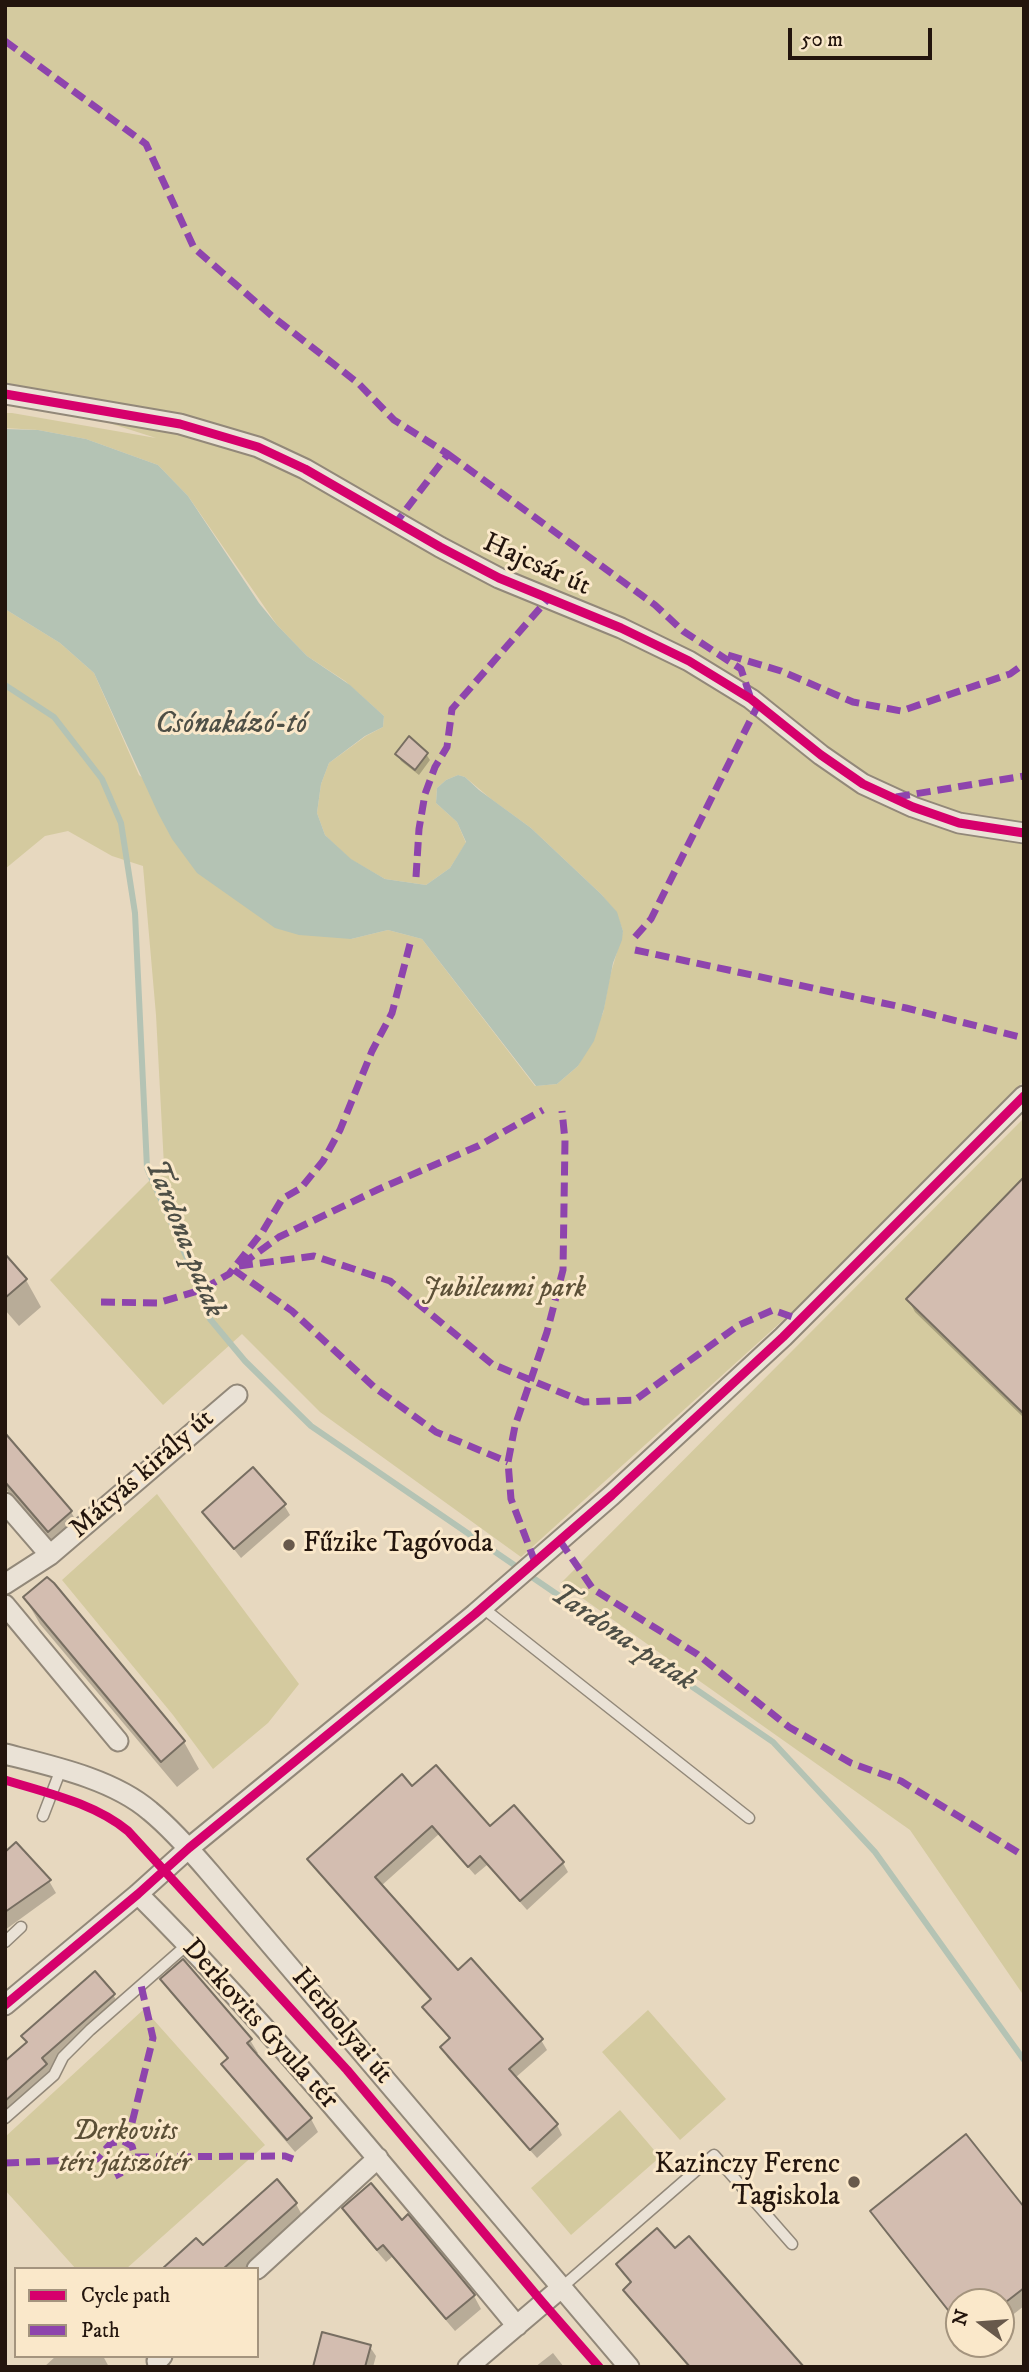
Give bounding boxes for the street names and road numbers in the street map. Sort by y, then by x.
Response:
street label: Hajcsár út [477,527,595,605]
street label: Mátyás király út [64,1403,222,1547]
street label: Derkovits Gyula tér [174,1933,344,2117]
street label: Herbolyai út [283,1962,399,2092]

